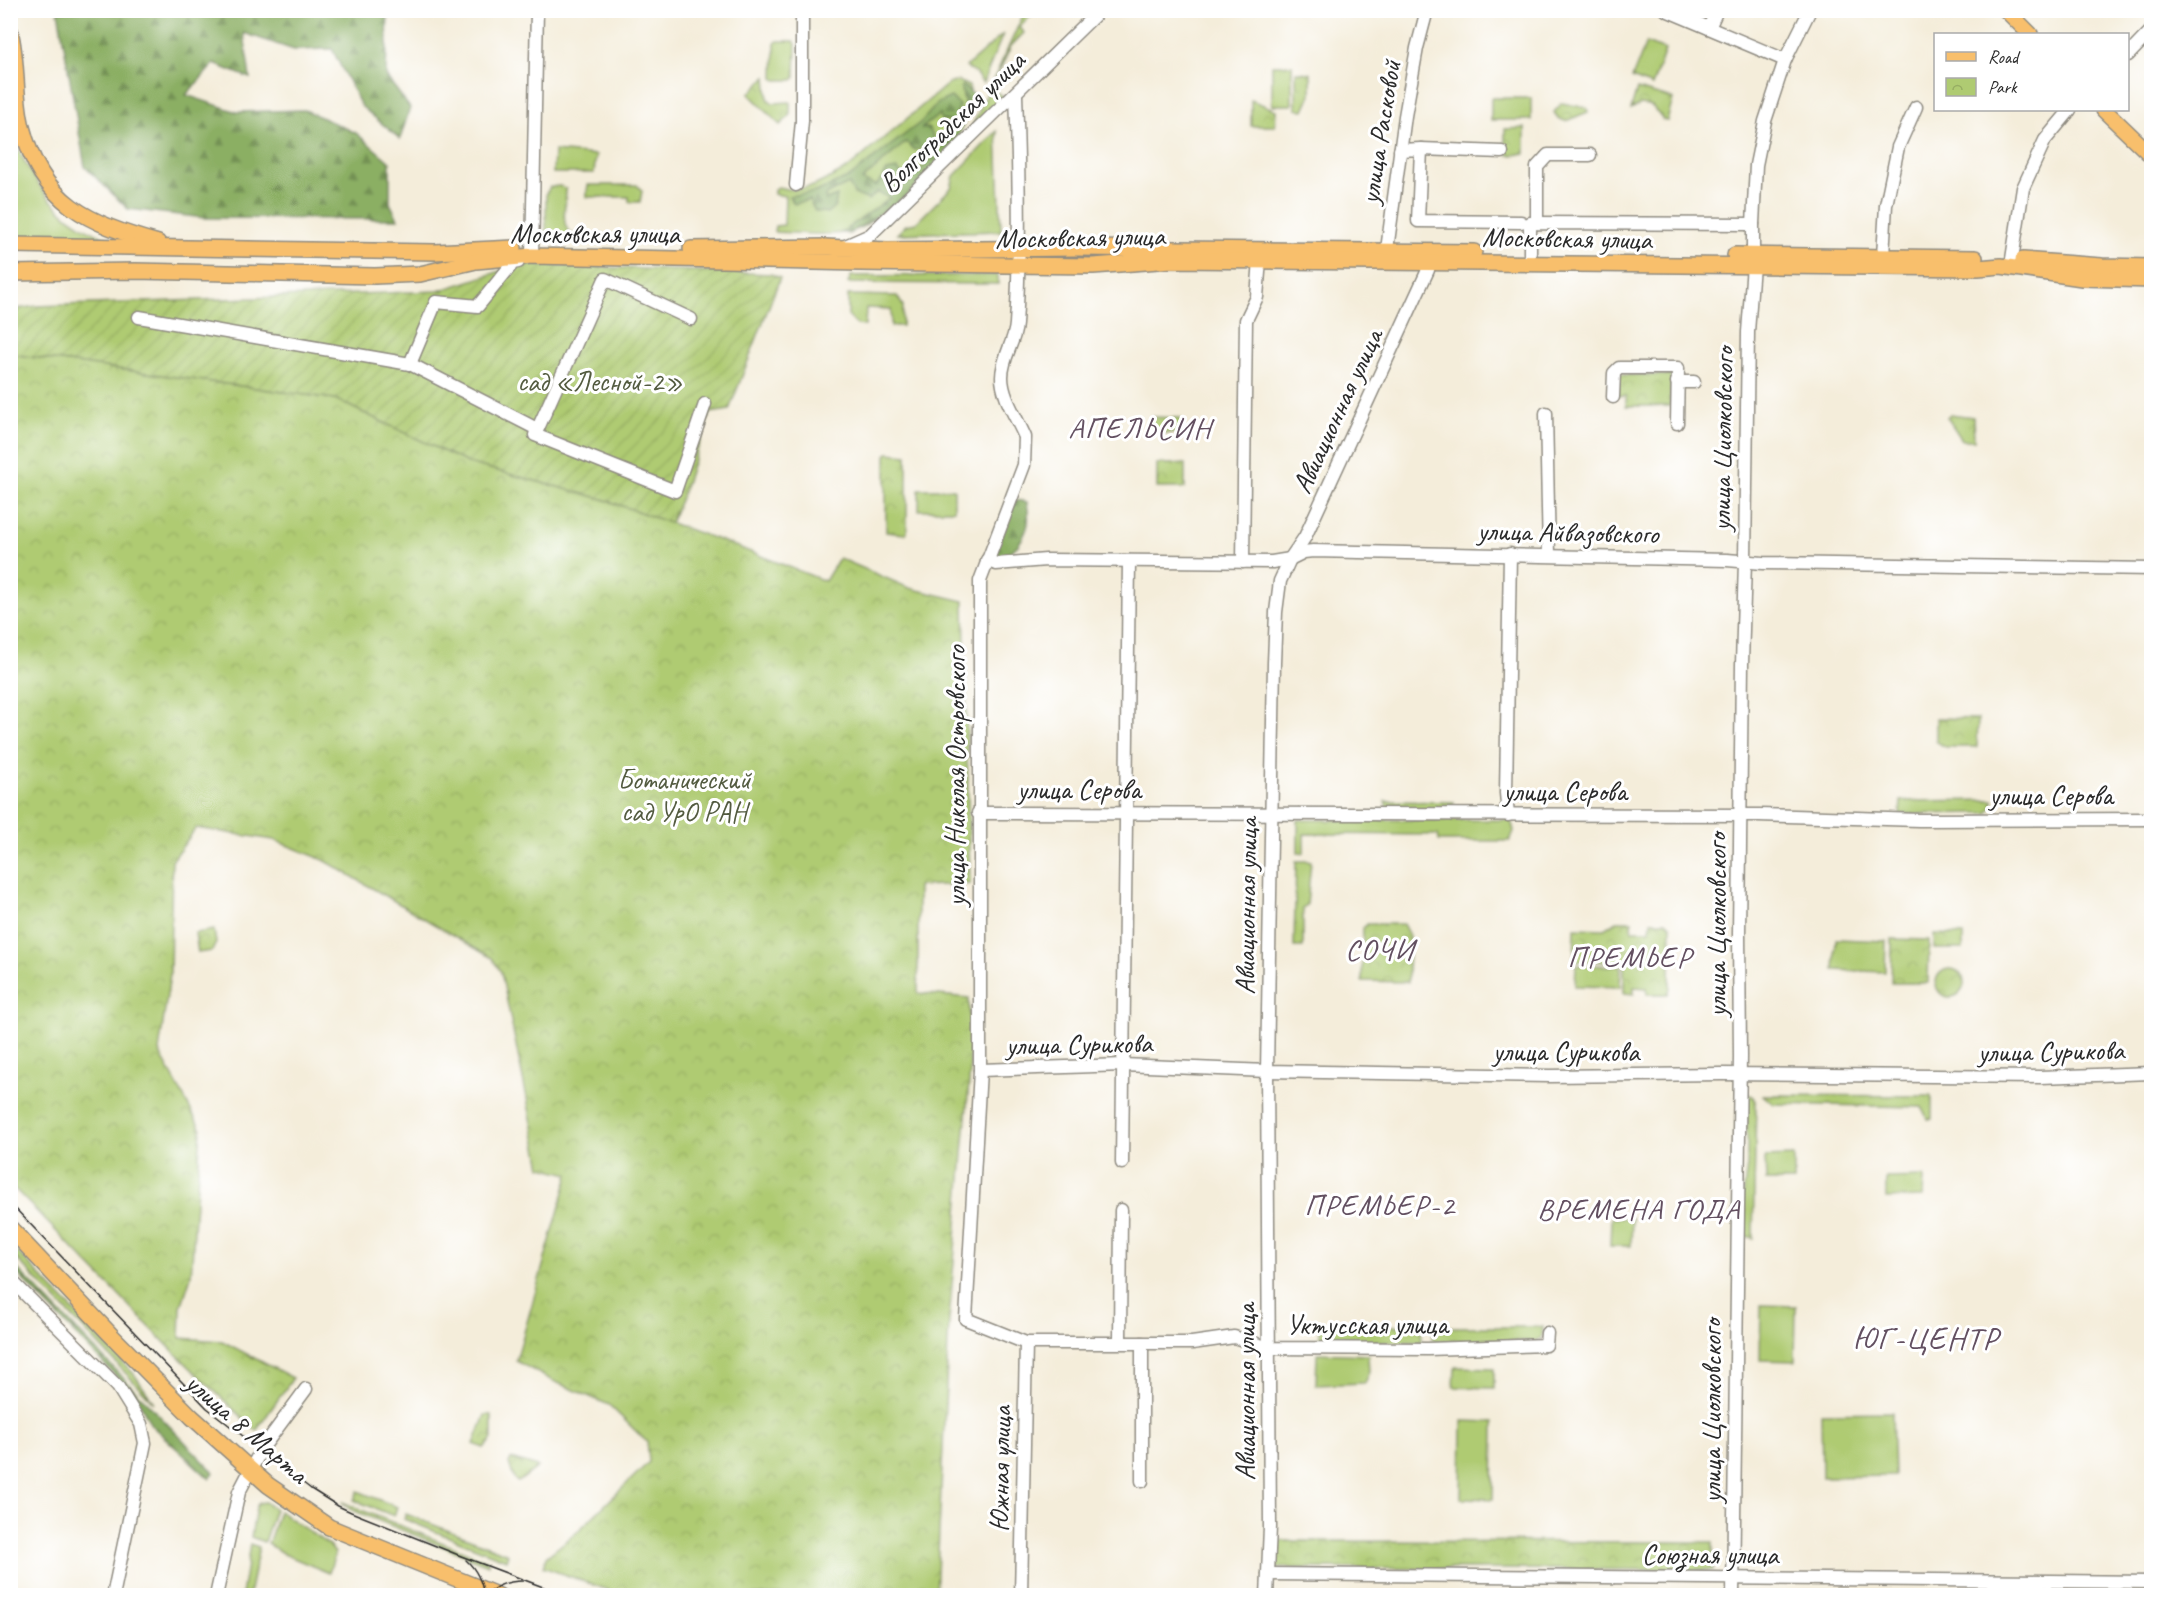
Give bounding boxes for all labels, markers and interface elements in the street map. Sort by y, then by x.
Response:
legend [1934,33,2129,111]
street label: Волгоградская улица [872,42,1034,200]
text: Road [1988,46,2021,68]
street label: улица Расковой [1351,56,1409,208]
text: Park [1988,76,2018,98]
street label: Московская улица [510,216,682,251]
street label: Московская улица [995,218,1167,256]
street label: Московская улица [1482,219,1654,257]
street label: Авиационная улица [1284,321,1391,499]
street label: улица Циолковского [1703,344,1741,533]
park label: сад «Лесной-2» [517,364,683,399]
district label: АПЕЛЬСИН [1068,409,1215,447]
street label: улица Айвазовского [1475,513,1661,551]
street label: улица Николая Островского [938,643,973,908]
park label: Ботанический сад УрО РАН [617,762,752,829]
street label: улица Серова [1015,772,1143,807]
street label: улица Серова [1501,774,1629,809]
street label: улица Серова [1987,778,2115,813]
street label: Авиационная улица [1227,815,1265,995]
street label: улица Циолковского [1699,830,1734,1019]
district label: СОЧИ [1345,930,1418,968]
district label: ПРЕМЬЕР [1568,938,1695,976]
street label: улица Сурикова [1004,1025,1154,1063]
street label: улица Сурикова [1976,1032,2126,1070]
street label: улица Сурикова [1491,1034,1641,1069]
district label: ПРЕМЬЕР-2 [1304,1186,1457,1224]
district label: ВРЕМЕНА ГОДА [1537,1190,1741,1228]
street label: Авиационная улица [1228,1301,1263,1480]
street label: Уктусская улица [1286,1307,1450,1342]
street label: улица Циолковского [1694,1316,1729,1505]
district label: ЮГ-ЦЕНТР [1853,1318,2002,1359]
street label: улица 8 Марта [177,1364,317,1492]
street label: Южная улица [981,1404,1019,1532]
street label: Союзная улица [1642,1537,1780,1573]

